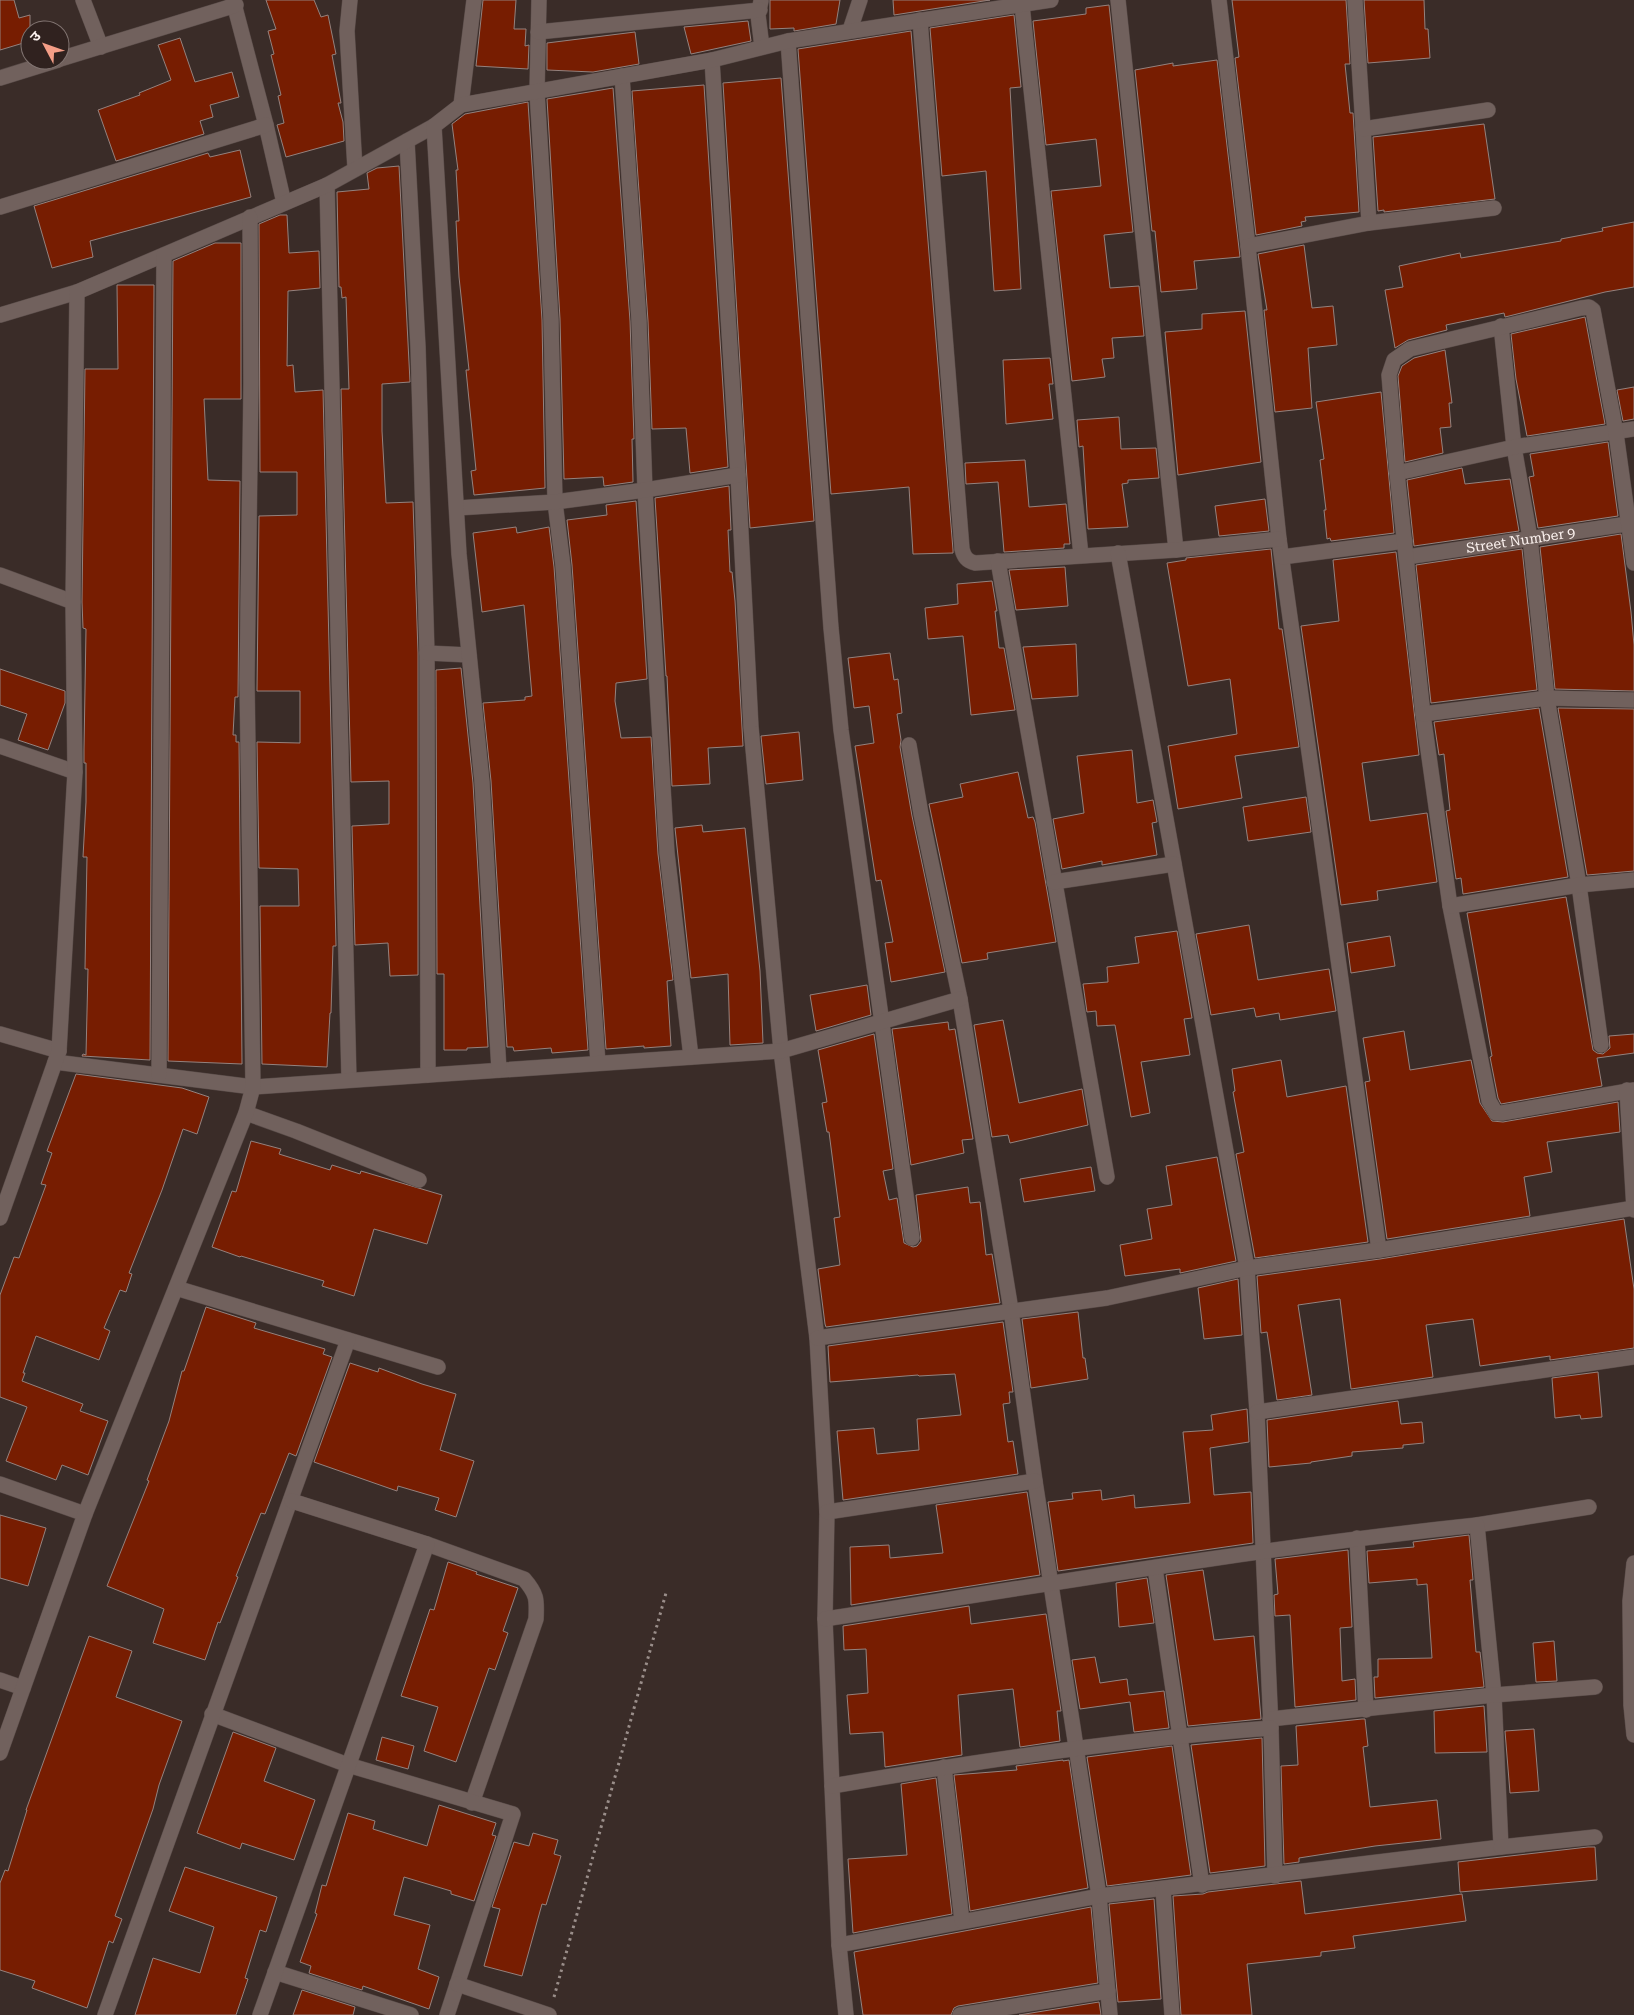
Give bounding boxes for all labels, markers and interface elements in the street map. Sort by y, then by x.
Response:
north arrow [20,20,70,70]
text: उ [26,28,44,45]
street label: Street Number 9 [1465,524,1576,556]

